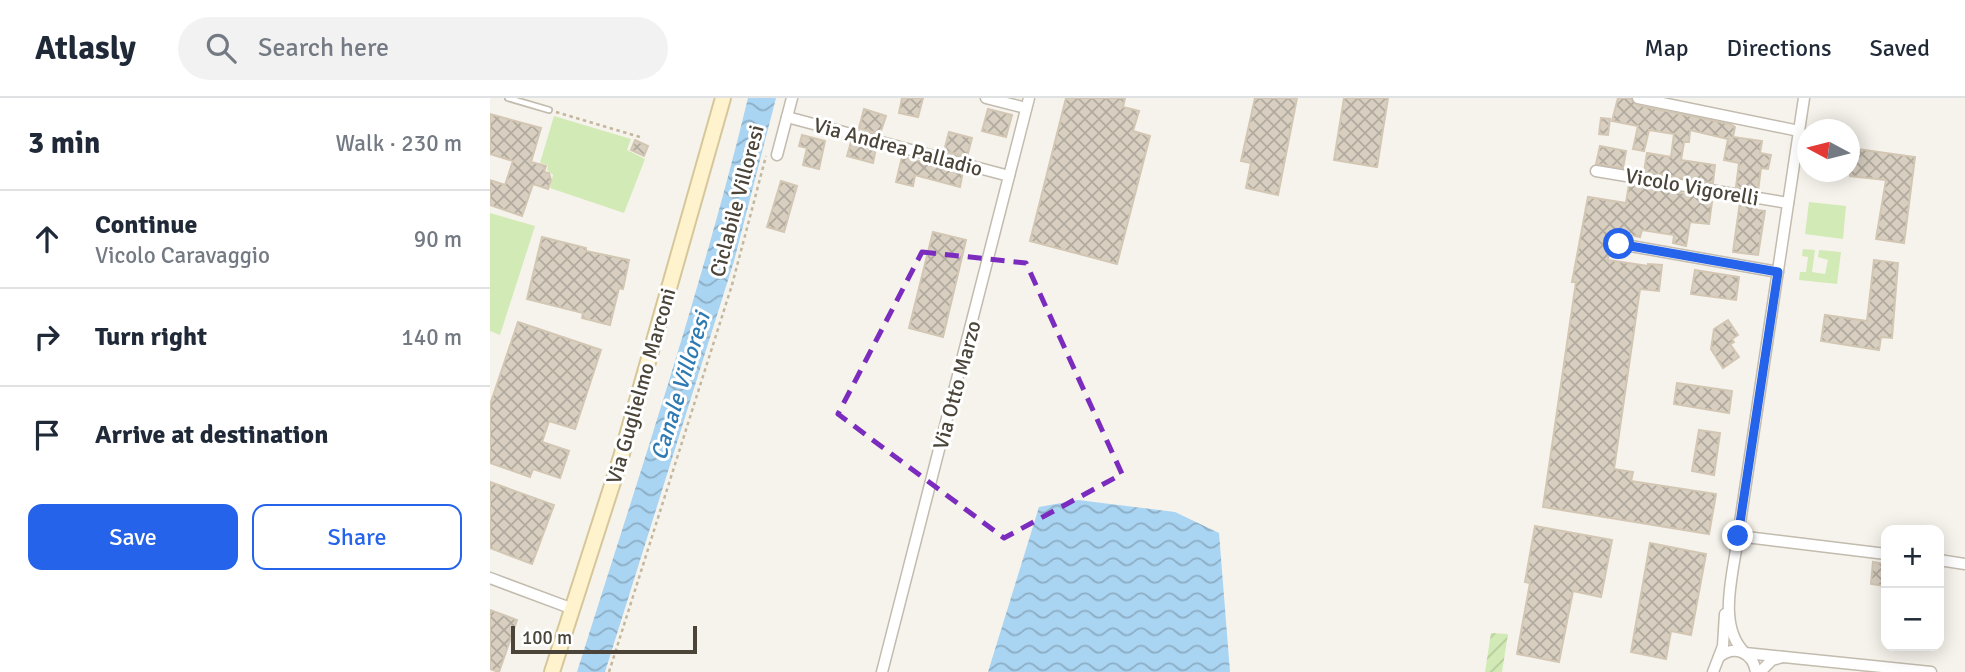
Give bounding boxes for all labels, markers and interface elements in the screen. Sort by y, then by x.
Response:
search box [178,17,668,80]
text: Atlasly [35,28,136,69]
icon: search [202,29,240,67]
text: Search here [258,32,389,64]
text: Map [1644,33,1689,63]
text: Directions [1727,33,1832,63]
text: Saved [1870,33,1930,63]
street label: Via Andrea Palladio [811,112,985,182]
north arrow [1797,119,1860,182]
street label: Ciclabile Villoresi [704,122,770,280]
text: 3 min [28,125,100,162]
text: Walk · 230 m [336,129,462,158]
street label: Vicolo Vigorelli [1623,162,1761,212]
text: Continue [95,209,197,241]
icon: ahead [28,220,66,258]
text: 90 m [414,225,462,254]
route start [1603,228,1634,259]
text: Vicolo Caravaggio [95,241,270,270]
street label: Via Guglielmo Marconi [601,285,681,487]
water label: Canale Villoresi [644,306,718,464]
icon: right [28,318,66,356]
street label: Via Otto Marzo [927,318,987,452]
text: Turn right [95,321,207,353]
text: 140 m [401,323,462,352]
icon: arrive [28,416,66,454]
text: Arrive at destination [95,419,328,451]
button: Save [28,504,238,570]
button: Share [252,504,462,570]
route end [1722,520,1753,551]
map controls [1881,525,1944,651]
button: + [1881,525,1944,588]
button: − [1881,588,1944,651]
scale bar [511,623,696,655]
text: 100 m [522,626,572,650]

